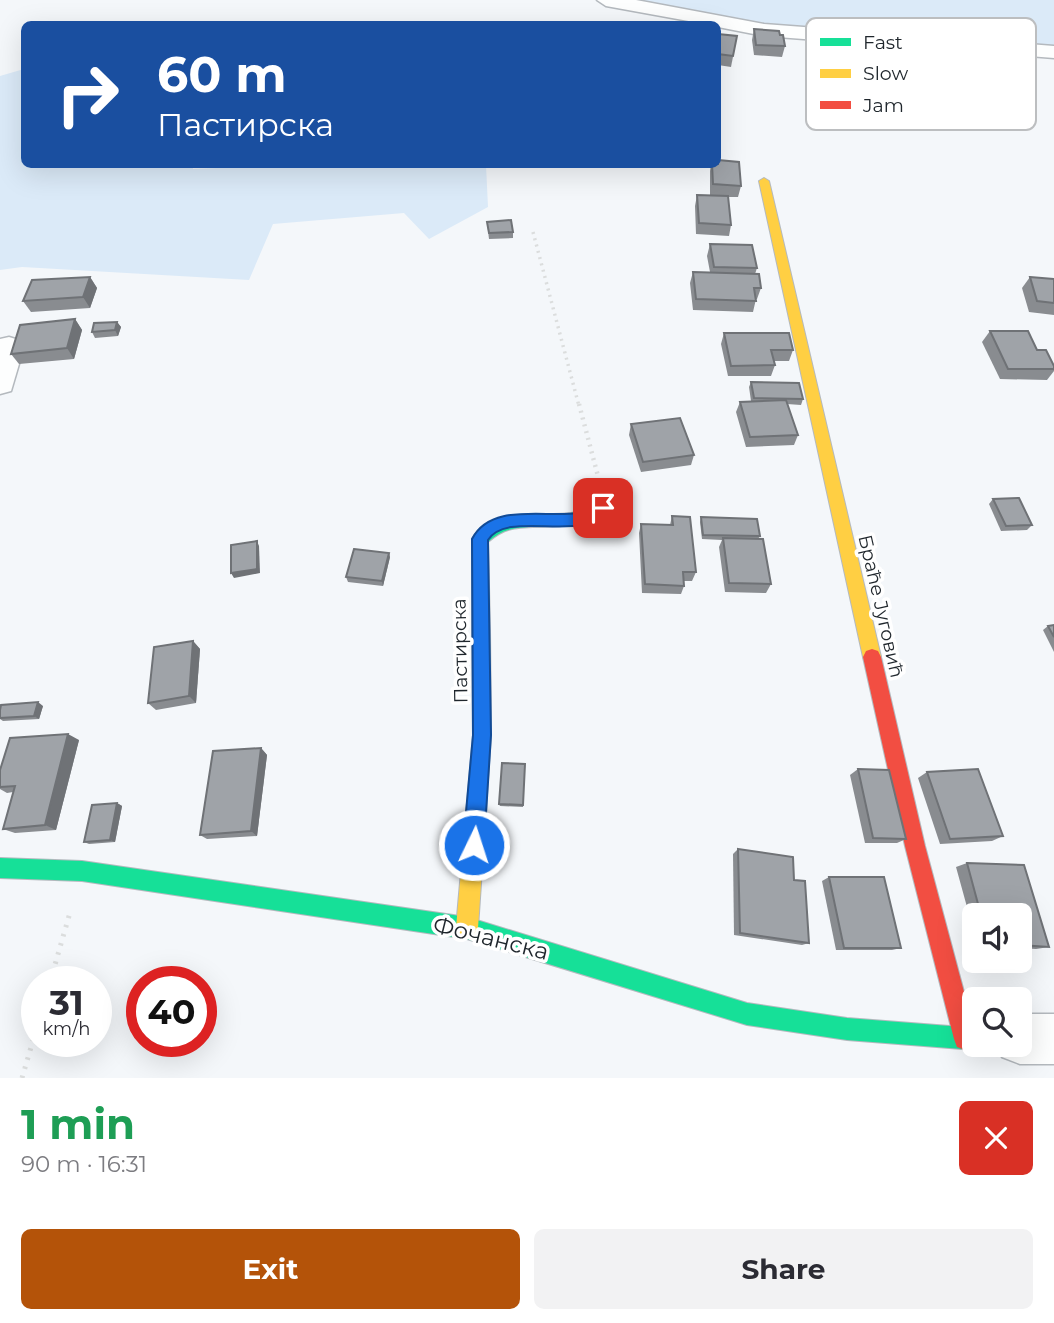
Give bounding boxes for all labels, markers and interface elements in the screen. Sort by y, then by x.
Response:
legend [806,18,1036,130]
text: Fast [863,31,903,54]
text: 60 m [157,45,287,104]
icon: right [42,49,133,140]
text: Slow [863,62,908,85]
text: Jam [862,94,904,117]
text: Пастирска [157,105,334,144]
pin [573,478,633,538]
icon: arrive [584,489,622,527]
street label: Браће Југовић [853,532,909,680]
street label: Пастирска [448,598,472,704]
position arrow [437,808,511,882]
map controls [962,903,1032,1057]
button: sound [962,903,1032,973]
street label: Фочанска [430,910,552,966]
speed limit sign: 40 [126,966,217,1057]
text: 31 [49,981,84,1024]
button: search [962,987,1032,1057]
text: km/h [42,1018,91,1040]
text: 1 min [21,1098,135,1150]
button: close [959,1101,1033,1175]
text: 90 m · 16:31 [21,1150,147,1178]
button: Exit [21,1229,520,1309]
button: Share [534,1229,1033,1309]

